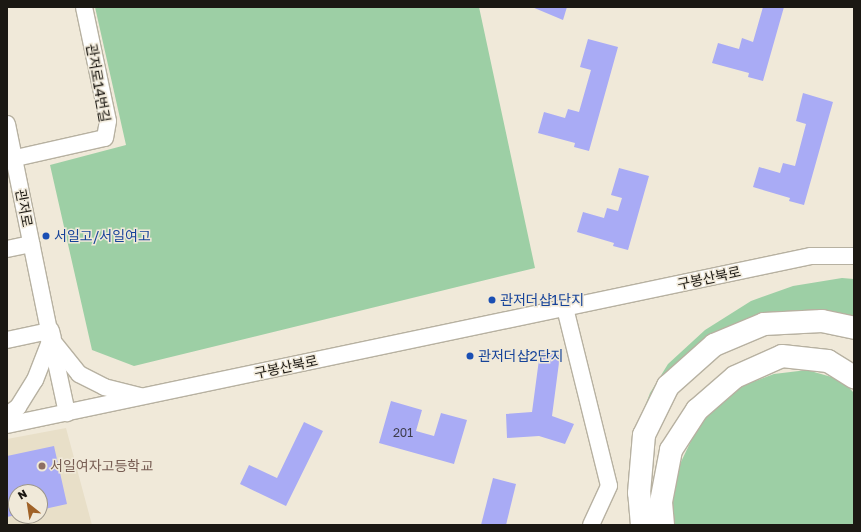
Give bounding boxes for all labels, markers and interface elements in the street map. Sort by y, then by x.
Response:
street label: 관저로14번길 [83,42,113,124]
street label: 관저로 [12,187,36,229]
place label: 서일고/서일여고 [54,228,151,244]
marker: 서일고/서일여고 [41,231,51,241]
street label: 구봉산북로 [676,263,742,293]
place label: 관저더샵1단지 [500,292,584,308]
marker: 관저더샵1단지 [487,295,497,305]
place label: 관저더샵2단지 [478,348,563,364]
marker: 관저더샵2단지 [465,351,475,361]
street label: 구봉산북로 [253,352,319,382]
house number: 201 [393,426,413,440]
place label: 서일여자고등학교 [50,458,153,474]
marker: 서일여자고등학교 [37,461,47,471]
north arrow [8,484,48,524]
text: N [15,486,29,502]

